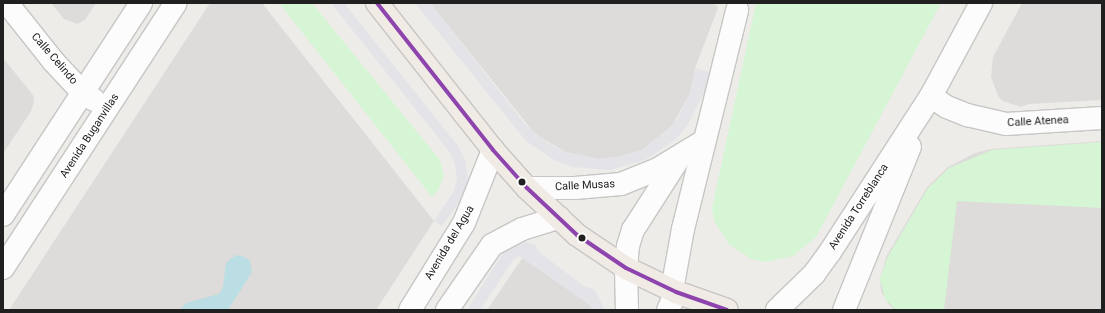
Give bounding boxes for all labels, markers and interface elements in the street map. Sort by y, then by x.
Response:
street label: Calle Celindo [28,31,80,87]
street label: Avenida Buganvillas [58,91,122,181]
street label: Calle Atenea [1007,114,1069,130]
street label: Avenida Torreblanca [826,162,892,252]
unlabelled marker [517,177,527,187]
street label: Calle Musas [555,178,615,194]
street label: Avenida del Agua [423,203,477,283]
unlabelled marker [577,233,587,243]

